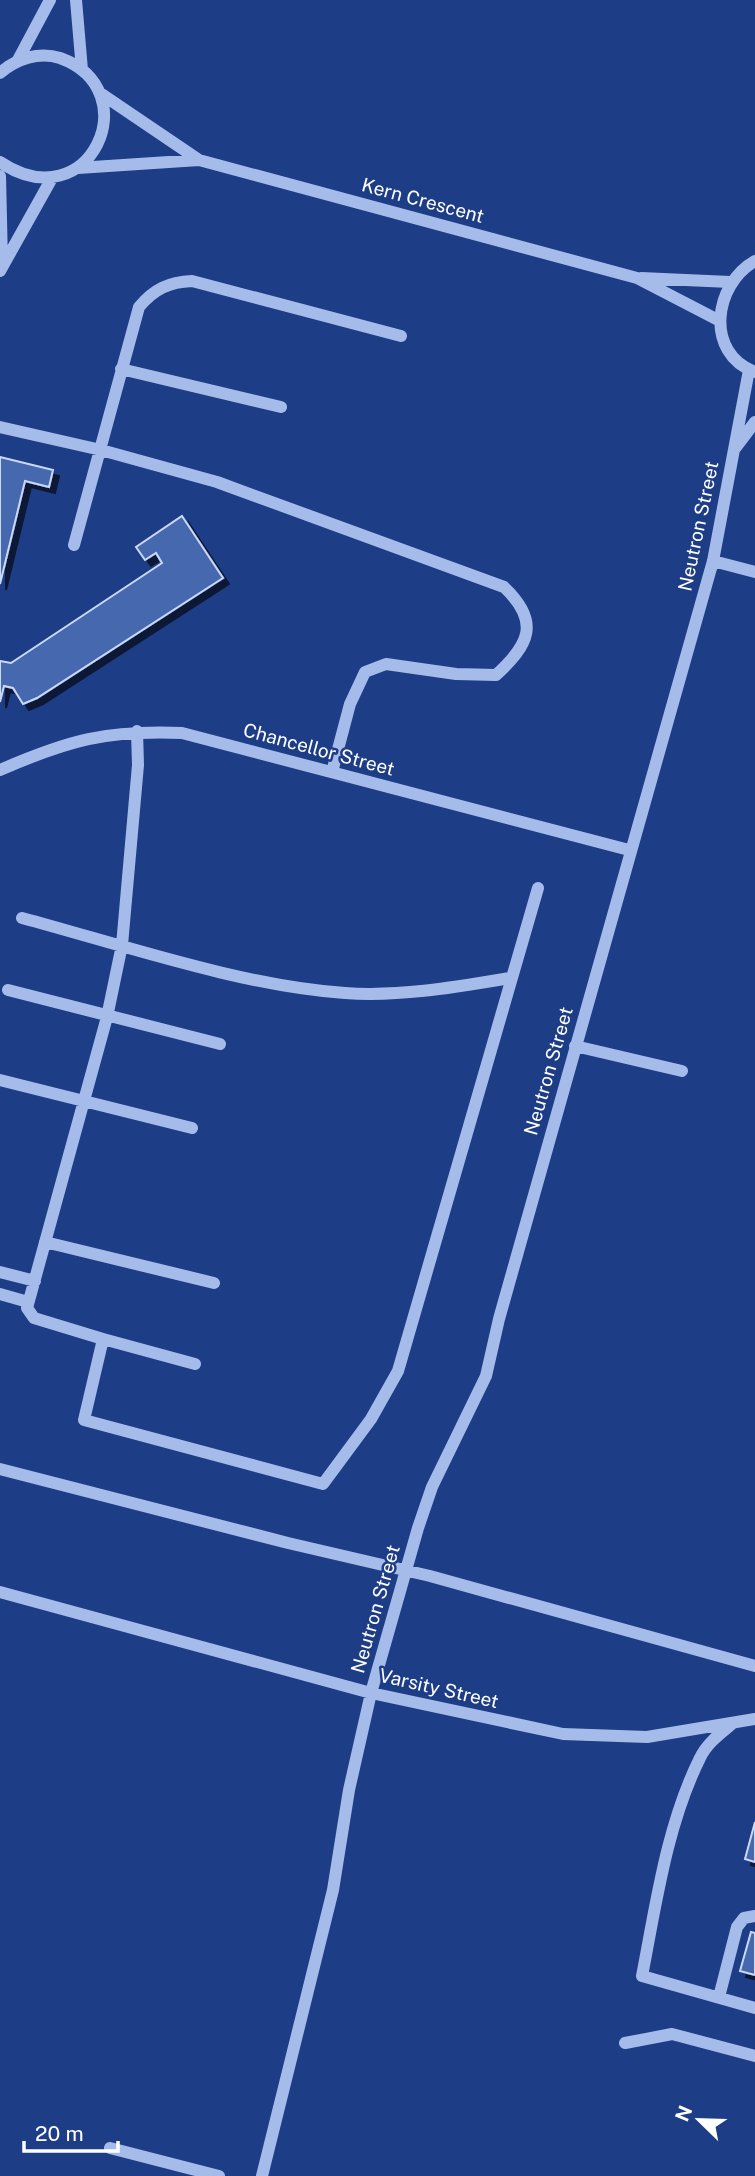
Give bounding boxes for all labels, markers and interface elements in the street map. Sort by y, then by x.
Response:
street label: Kern Crescent [359,173,487,227]
street label: Neutron Street [673,459,723,593]
street label: Chancellor Street [241,718,397,780]
street label: Neutron Street [519,1004,577,1138]
street label: Neutron Street [346,1542,404,1676]
street label: Varsity Street [377,1664,501,1712]
north arrow [664,2085,734,2155]
text: N [670,2102,696,2124]
scale bar [24,2110,119,2154]
text: 20 m [35,2121,84,2146]

